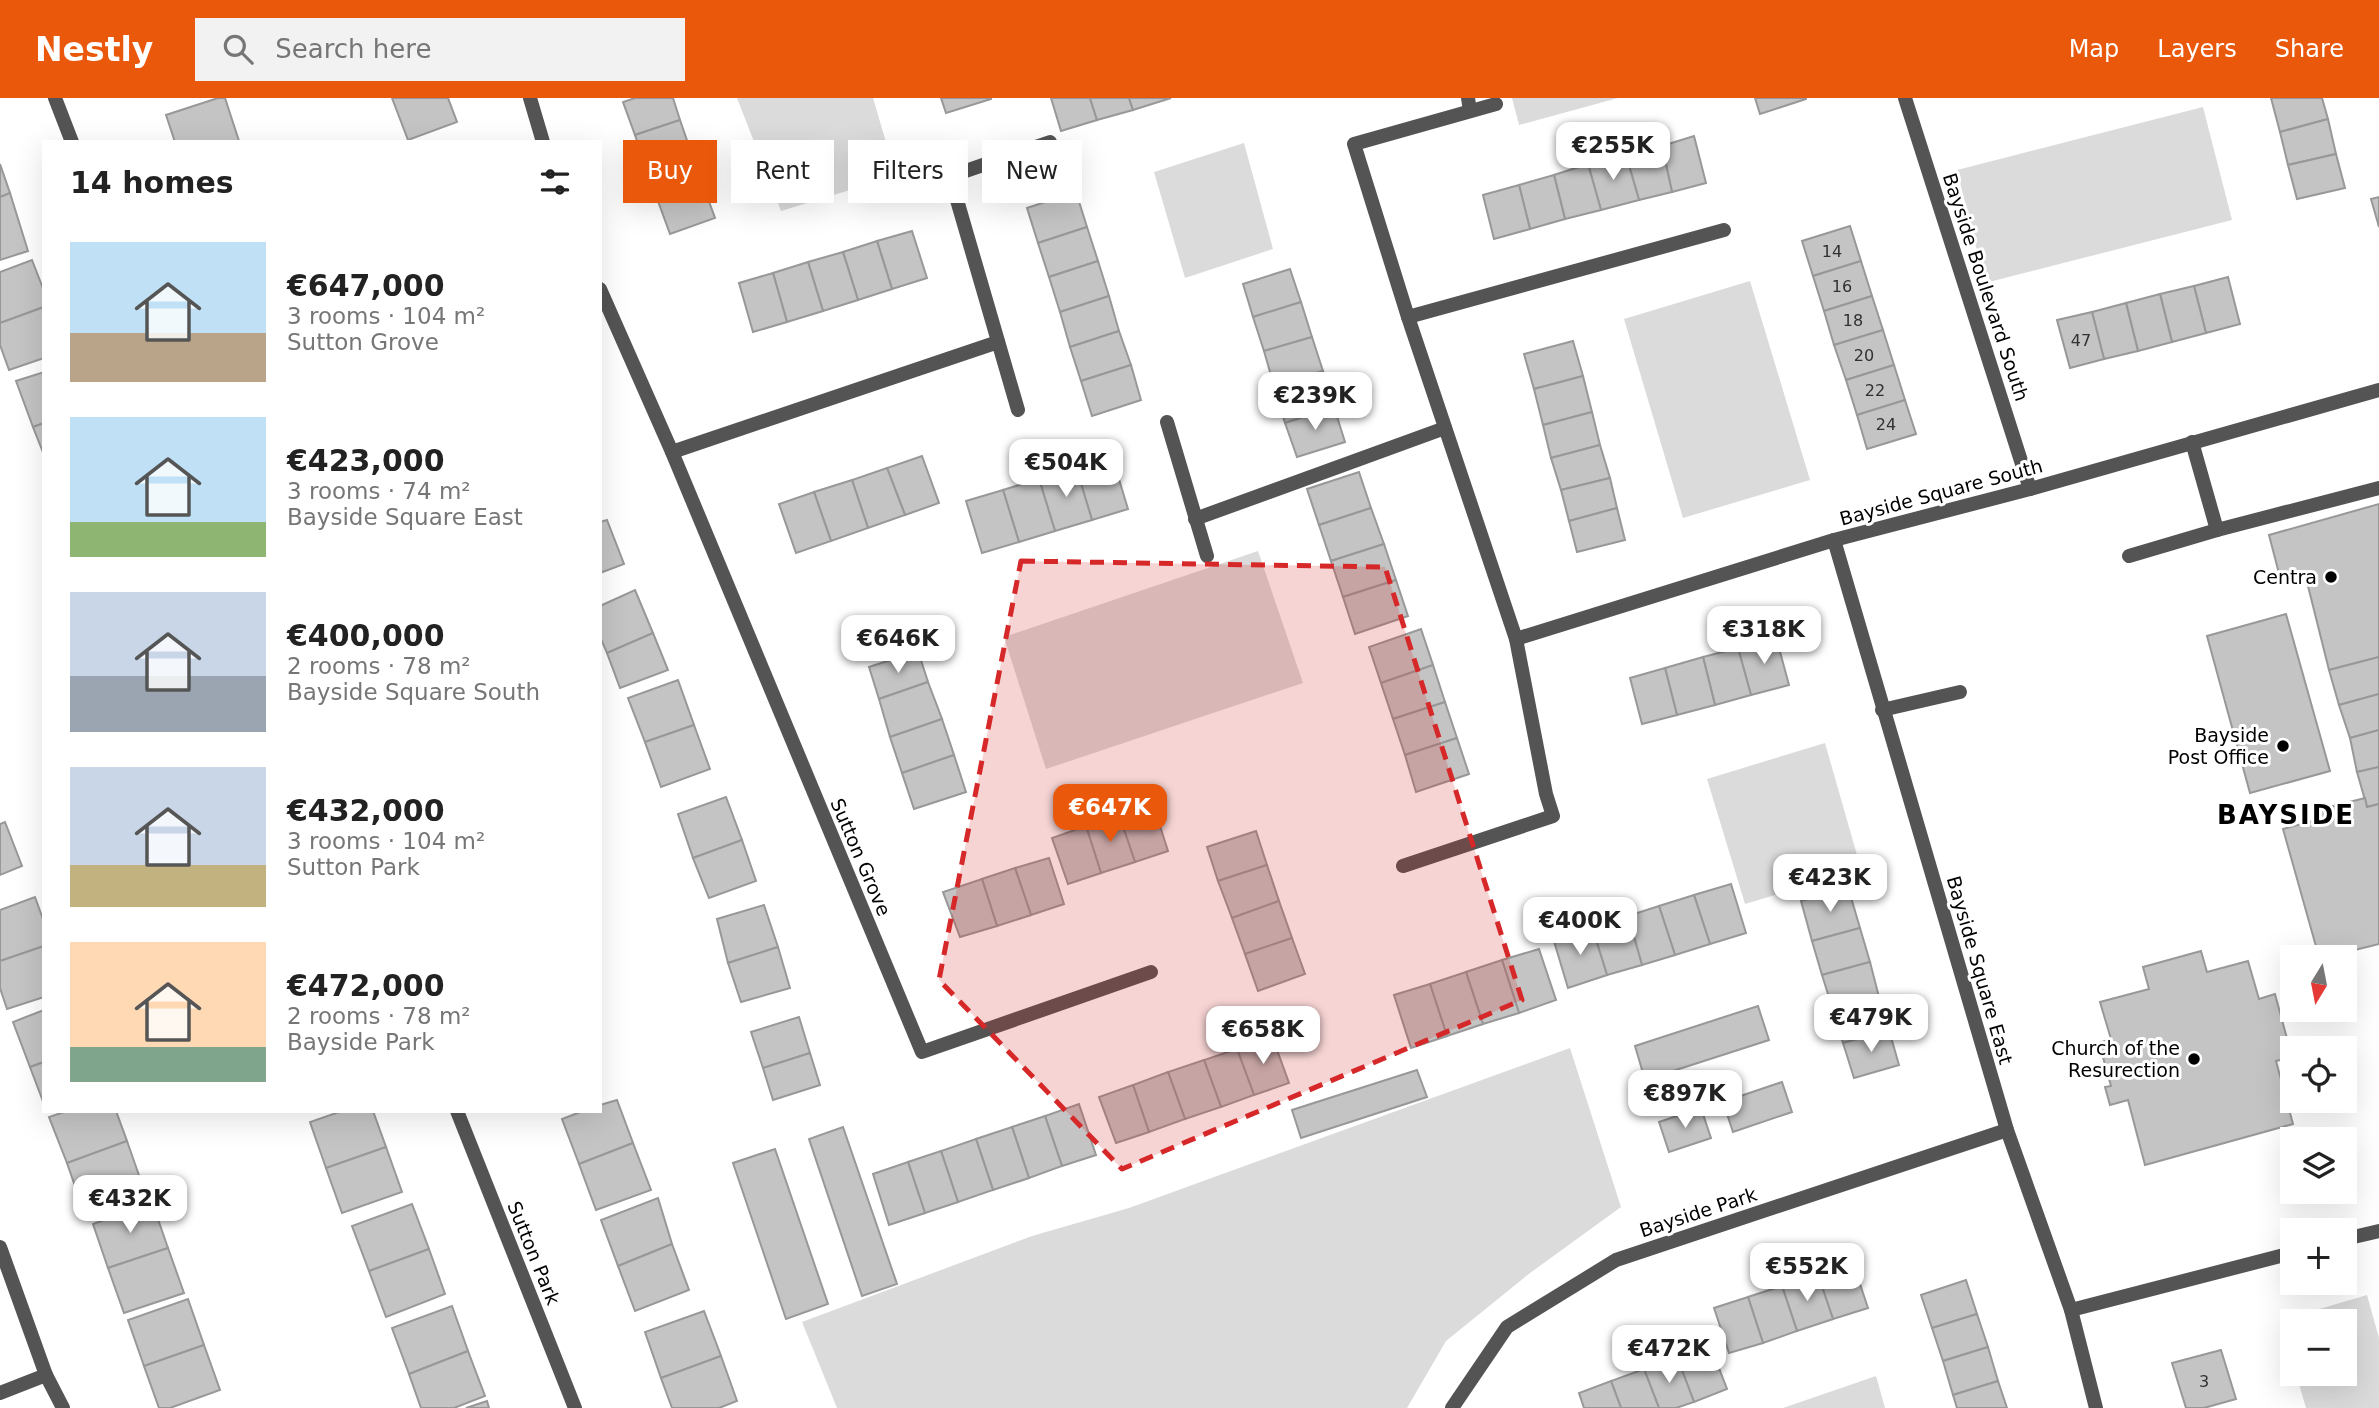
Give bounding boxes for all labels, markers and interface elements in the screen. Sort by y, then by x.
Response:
search box [195,18,685,81]
text: Nestly [35,30,153,69]
icon: search [219,30,257,68]
text: Search here [275,34,431,64]
text: Map [2069,35,2119,63]
text: Layers [2157,35,2237,63]
text: Share [2275,35,2344,63]
pin: €255K [1564,122,1662,182]
text: €255K [1572,132,1654,158]
chip: Buy [623,140,717,203]
chip: Rent [731,140,834,203]
chip: Filters [848,140,968,203]
chip: New [982,140,1082,203]
icon: filters [536,163,574,201]
text: 14 homes [70,165,234,200]
street label: Bayside Boulevard South [1939,170,2033,404]
house number: 14 [1822,242,1842,261]
text: €647,000 [287,268,445,303]
icon: home [126,270,210,354]
house number: 16 [1832,277,1852,296]
text: 3 rooms · 104 m² [287,303,485,329]
house number: 18 [1843,311,1863,330]
text: Sutton Grove [287,329,439,355]
house number: 47 [2071,331,2091,350]
house number: 20 [1854,346,1874,365]
pin: €239K [1266,372,1364,432]
house number: 22 [1865,381,1885,400]
text: €239K [1274,382,1356,408]
house number: 24 [1876,415,1896,434]
pin: €504K [1017,440,1115,499]
text: €423,000 [287,443,445,478]
icon: home [126,445,210,529]
text: €504K [1025,449,1107,475]
street label: Bayside Square South [1837,454,2045,530]
text: 3 rooms · 74 m² [287,478,471,504]
text: Bayside Square East [287,504,523,530]
place label: Centra [2253,566,2317,588]
marker: Centra [2323,569,2339,585]
pin: €318K [1715,606,1813,666]
pin: €646K [849,616,947,675]
text: €318K [1723,616,1805,642]
text: €400,000 [287,618,445,653]
icon: home [126,620,210,704]
text: €646K [857,625,939,651]
text: 2 rooms · 78 m² [287,653,471,679]
text: Bayside Square South [287,679,540,705]
place label: Bayside Post Office [2168,724,2269,768]
marker: Bayside Post Office [2275,738,2291,754]
pin: €647K [1061,784,1159,844]
text: €432,000 [287,793,445,828]
text: €647K [1069,794,1151,820]
icon: home [126,795,210,879]
street label: Sutton Grove [826,795,896,919]
district label: BAYSIDE [2217,800,2355,830]
text: 3 rooms · 104 m² [287,828,485,854]
text: Sutton Park [287,854,420,880]
pin: €423K [1781,854,1879,914]
text: €423K [1789,864,1871,890]
street label: Bayside Square East [1943,873,2017,1067]
pin: €400K [1531,898,1629,957]
text: €400K [1539,907,1621,933]
north arrow [2280,945,2357,1022]
map controls [2280,945,2357,1386]
text: €472,000 [287,968,445,1003]
icon: home [126,970,210,1054]
pin: €479K [1822,995,1920,1054]
text: 2 rooms · 78 m² [287,1003,471,1029]
text: €479K [1830,1004,1912,1030]
pin: €658K [1214,1006,1312,1066]
text: €658K [1222,1016,1304,1042]
text: Bayside Park [287,1029,435,1055]
button: locate [2280,1036,2357,1113]
place label: Church of the Resurection [2051,1037,2180,1081]
marker: Church of the Resurection [2186,1051,2202,1067]
pin: €897K [1636,1070,1734,1130]
text: €897K [1644,1080,1726,1106]
button: layers [2280,1127,2357,1204]
pin: €432K [81,1176,179,1235]
street label: Bayside Park [1637,1183,1759,1241]
text: €432K [89,1185,171,1211]
street label: Sutton Park [503,1198,565,1308]
button: + [2280,1218,2357,1295]
pin: €552K [1758,1244,1856,1303]
text: €552K [1766,1253,1848,1279]
button: − [2280,1309,2357,1386]
pin: €472K [1620,1326,1718,1385]
text: €472K [1628,1335,1710,1361]
house number: 3 [2199,1372,2209,1391]

